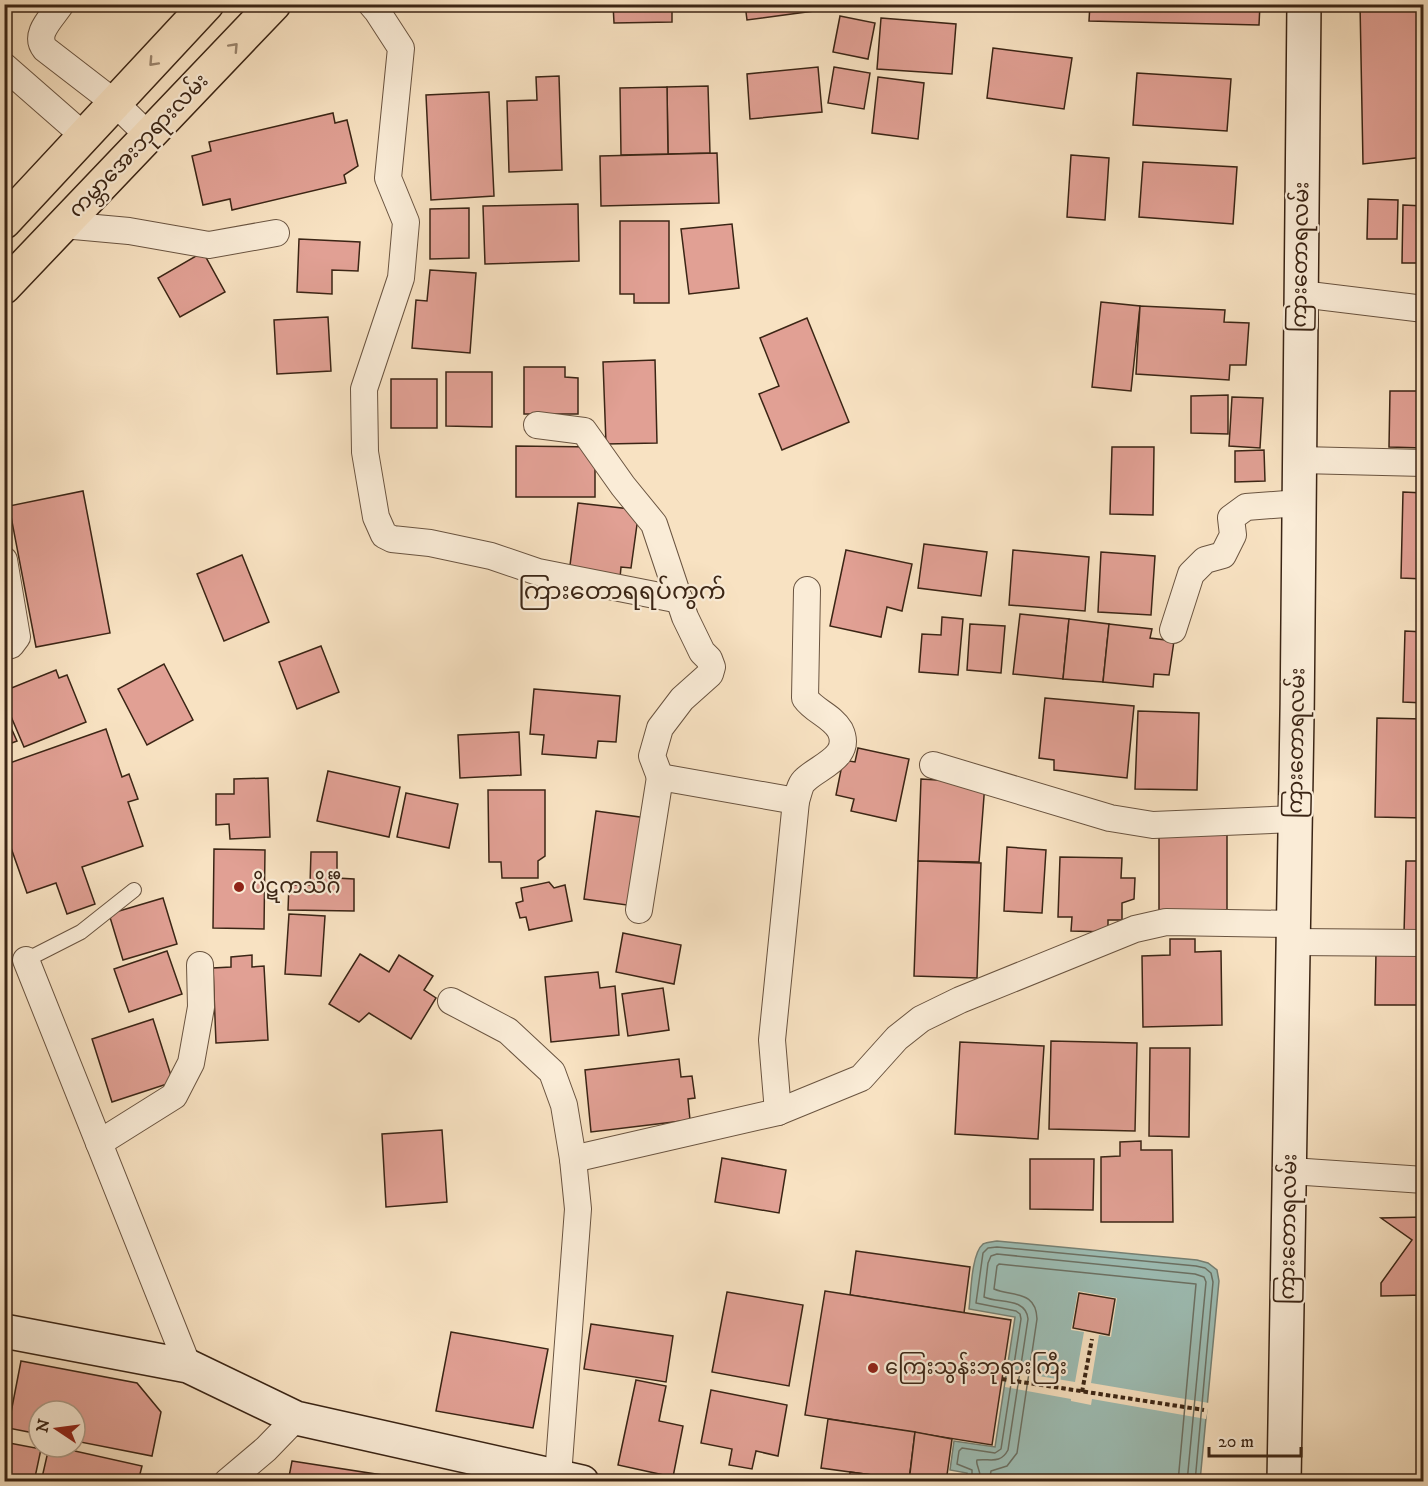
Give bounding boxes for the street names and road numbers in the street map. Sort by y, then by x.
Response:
street label: ကမ္ဘာအေးဘုရားလမ်း [61,66,217,225]
street label: ကြားတောရလမ်း [1283,181,1318,333]
street label: ကြားတောရလမ်း [1279,667,1314,819]
street label: ကြားတောရလမ်း [1271,1153,1306,1305]

